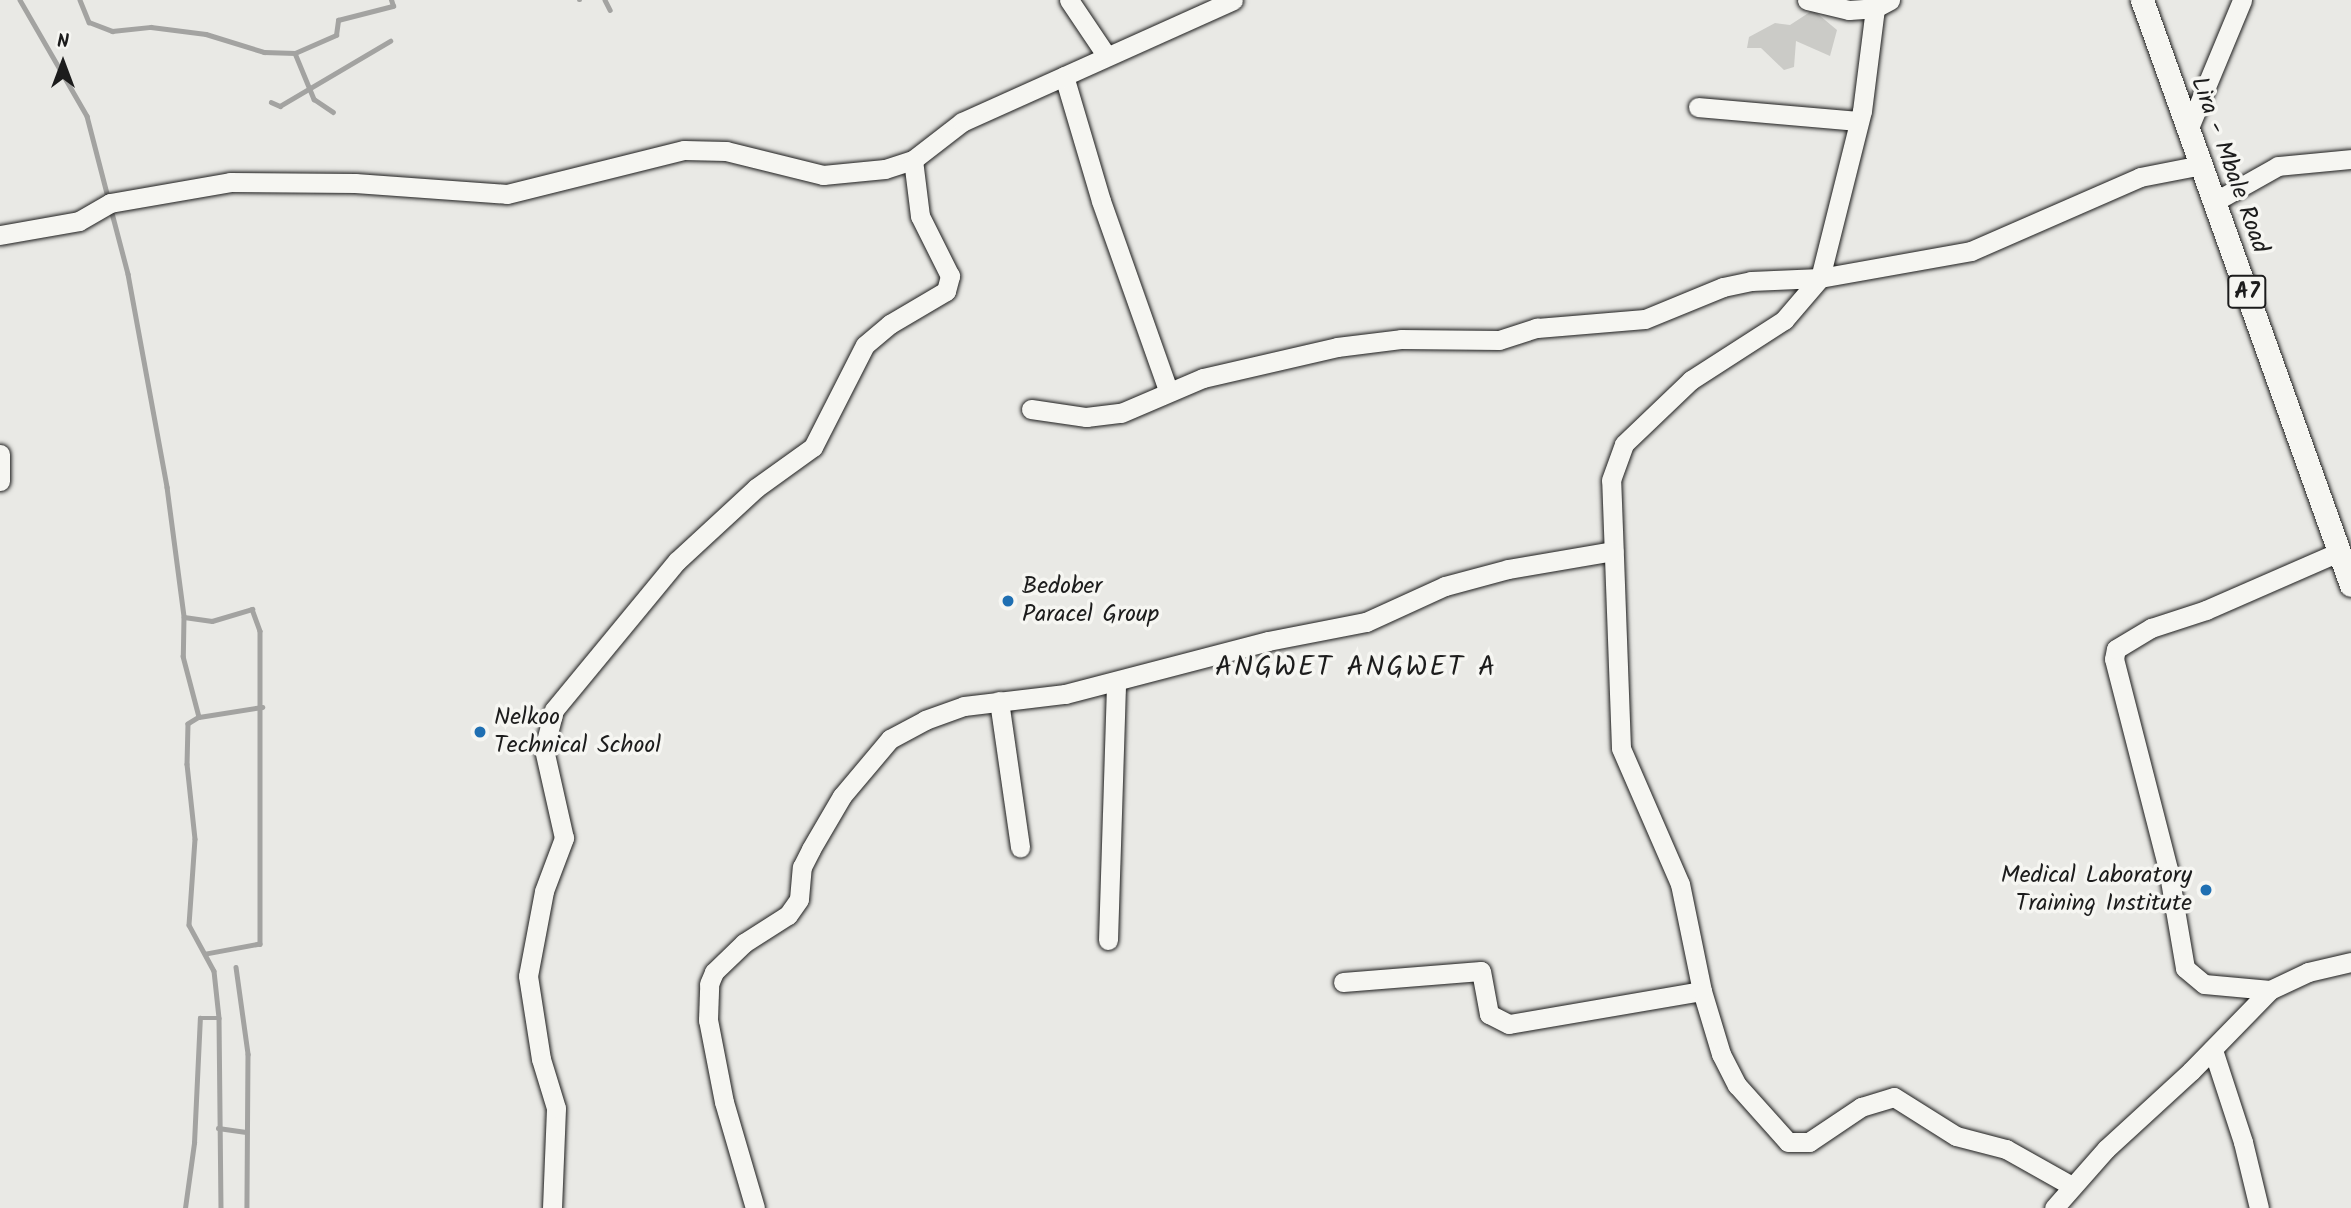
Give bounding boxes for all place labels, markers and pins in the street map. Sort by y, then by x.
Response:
place label: Bedober Paracel Group [1022,573,1159,629]
marker: Bedober Paracel Group [1000,593,1016,609]
place label: Nelkoo Technical School [494,704,661,760]
marker: Nelkoo Technical School [472,724,488,740]
place label: Medical Laboratory Training Institute [2001,862,2192,918]
marker: Medical Laboratory Training Institute [2198,882,2214,898]

